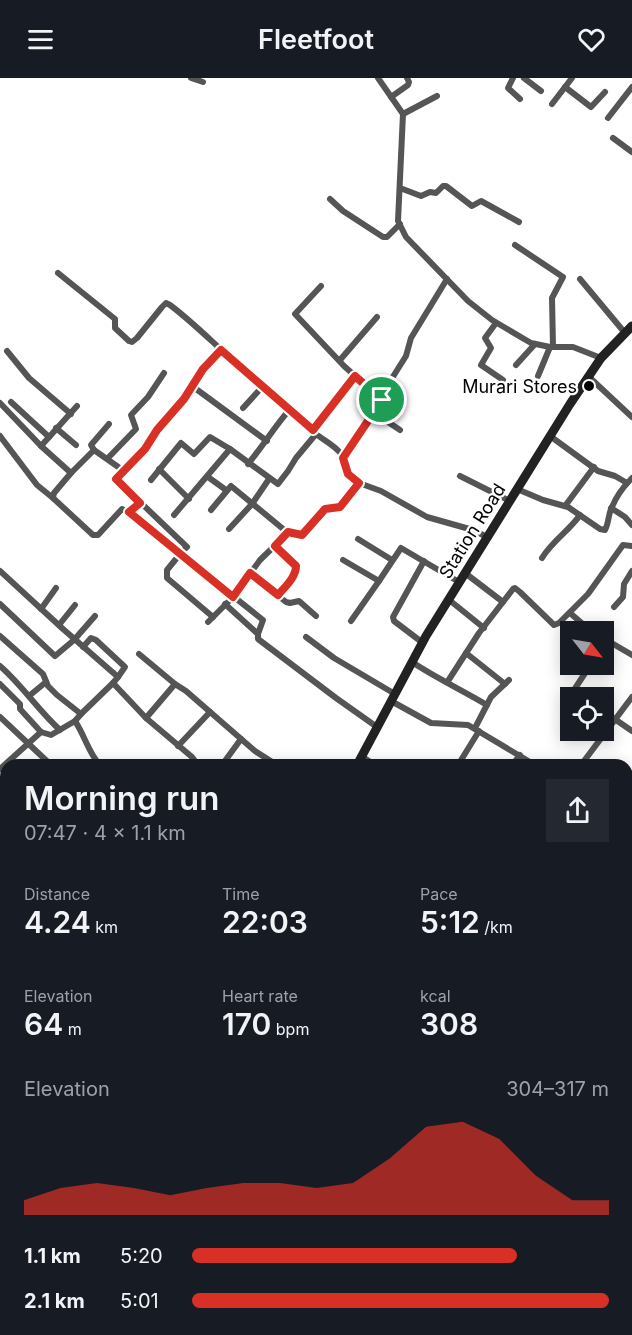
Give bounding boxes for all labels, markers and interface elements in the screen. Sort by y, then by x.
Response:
icon: menu [24,23,57,56]
text: Fleetfoot [258,23,374,56]
icon: heart [575,23,608,56]
pin [356,374,407,425]
place label: Murari Stores [462,376,577,397]
marker: Murari Stores [582,379,596,393]
icon: arrive [365,383,398,416]
street label: Station Road [435,480,509,582]
north arrow [560,621,614,675]
map controls [560,621,614,741]
button: locate [560,687,614,741]
text: Morning run [24,778,219,818]
button: share [546,779,609,842]
text: 07:47 · 4 × 1.1 km [24,821,186,845]
text: Distance [24,884,90,904]
text: Time [222,884,260,904]
text: Pace [420,884,458,904]
text: 4.24 [24,904,91,940]
text: 22:03 [222,904,308,940]
text: 5:12 [420,904,480,940]
text: km [91,917,118,937]
text: /km [480,917,513,937]
text: Elevation [24,986,93,1006]
text: Heart rate [222,986,298,1006]
text: kcal [420,986,451,1006]
text: 64 [24,1006,63,1042]
text: 170 [222,1006,271,1042]
text: 308 [420,1006,478,1042]
text: m [63,1019,82,1039]
text: bpm [271,1019,309,1039]
text: Elevation [24,1077,110,1101]
text: 304–317 m [506,1077,609,1101]
text: 1.1 km [24,1244,81,1268]
text: 5:20 [120,1244,163,1268]
text: 2.1 km [24,1289,85,1313]
text: 5:01 [120,1289,159,1313]

